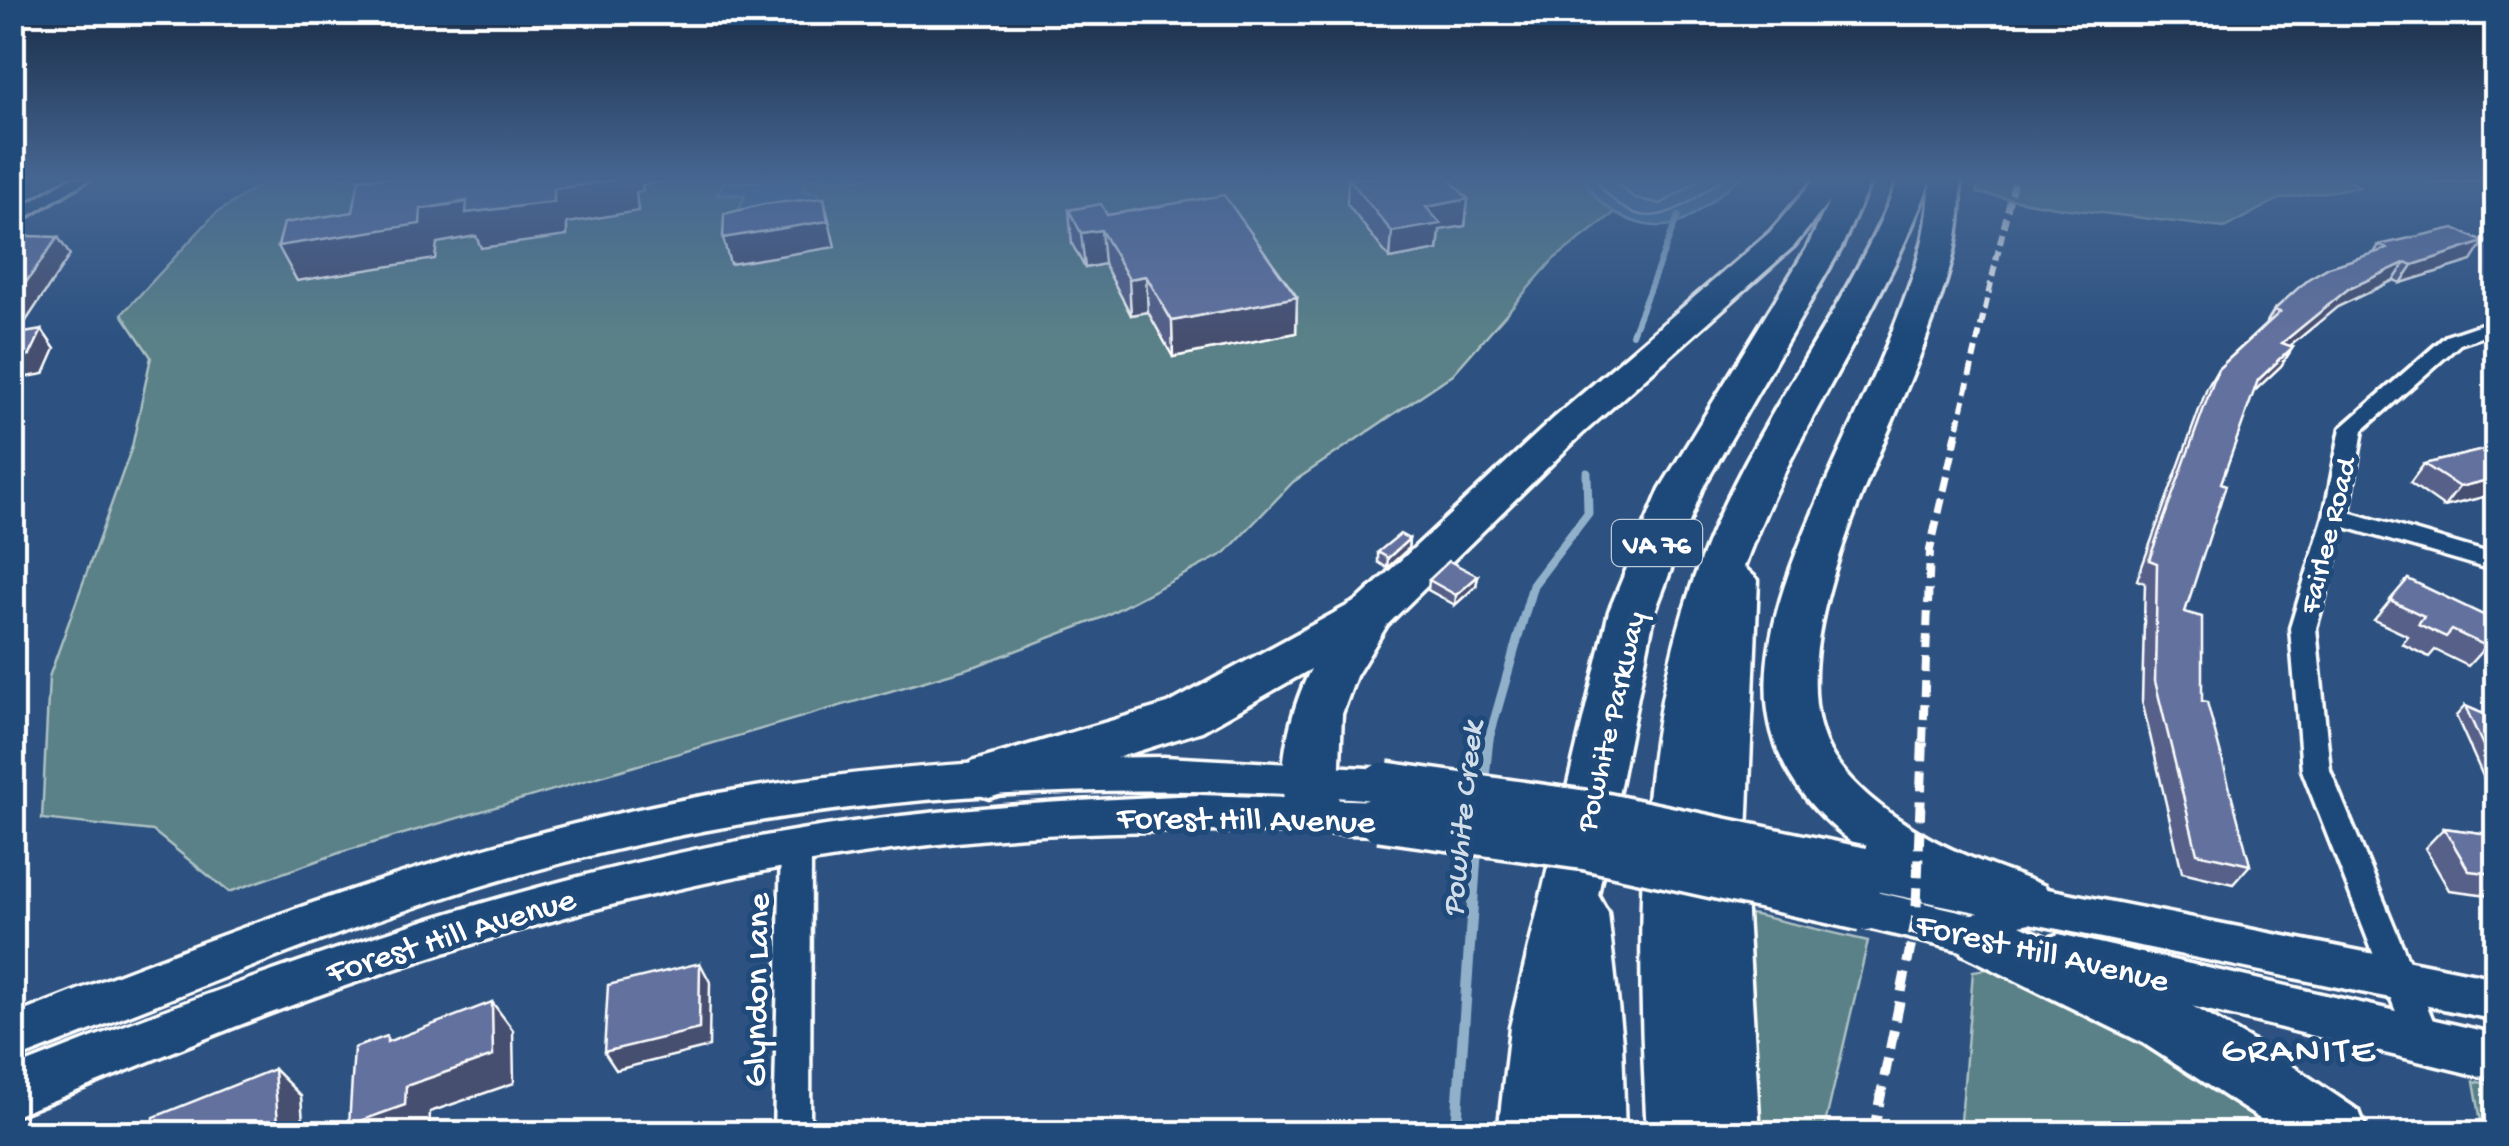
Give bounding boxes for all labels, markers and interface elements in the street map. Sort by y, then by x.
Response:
street label: Fairlee Road [2294,452,2367,619]
road number: VA 76 [1612,520,1702,566]
street label: Powhite Parkway [1571,608,1656,836]
water label: Powhite Creek [1436,717,1494,919]
street label: Forest Hill Avenue [1115,800,1376,845]
street label: Forest Hill Avenue [321,881,582,996]
street label: Glyndon Lane [737,892,782,1088]
street label: Forest Hill Avenue [1910,906,2173,1005]
district label: GRANITE [2221,1031,2377,1075]

